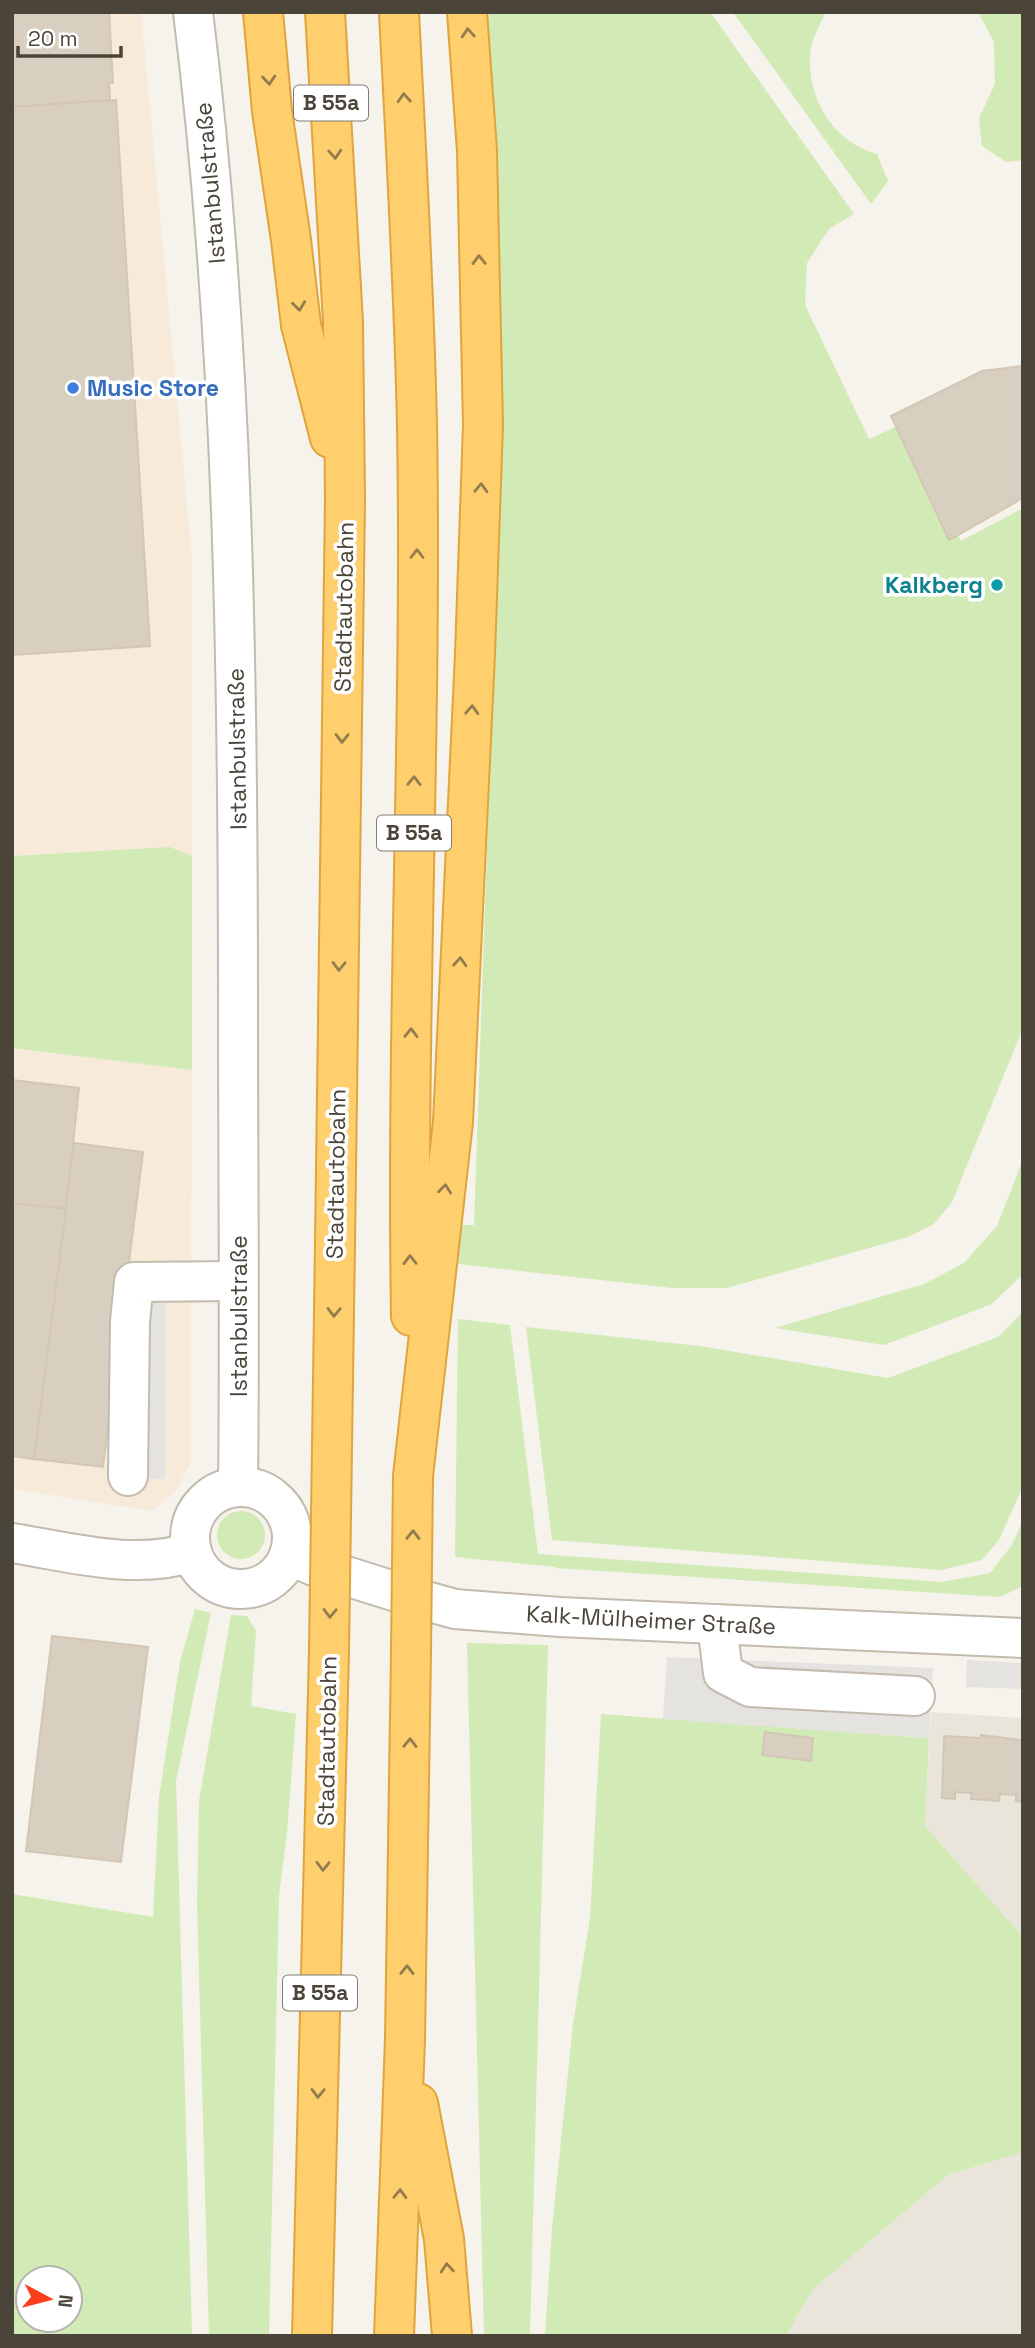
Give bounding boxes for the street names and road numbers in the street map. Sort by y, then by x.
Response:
road number: B 55a [294,86,368,120]
street label: Istanbulstraße [188,101,232,265]
street label: Stadtautobahn [328,522,360,692]
street label: Istanbulstraße [221,668,253,830]
road number: B 55a [377,816,451,850]
street label: Stadtautobahn [320,1089,352,1259]
street label: Istanbulstraße [224,1235,254,1397]
street label: Kalk-Mülheimer Straße [525,1598,777,1642]
street label: Stadtautobahn [311,1656,343,1826]
road number: B 55a [283,1976,357,2010]

